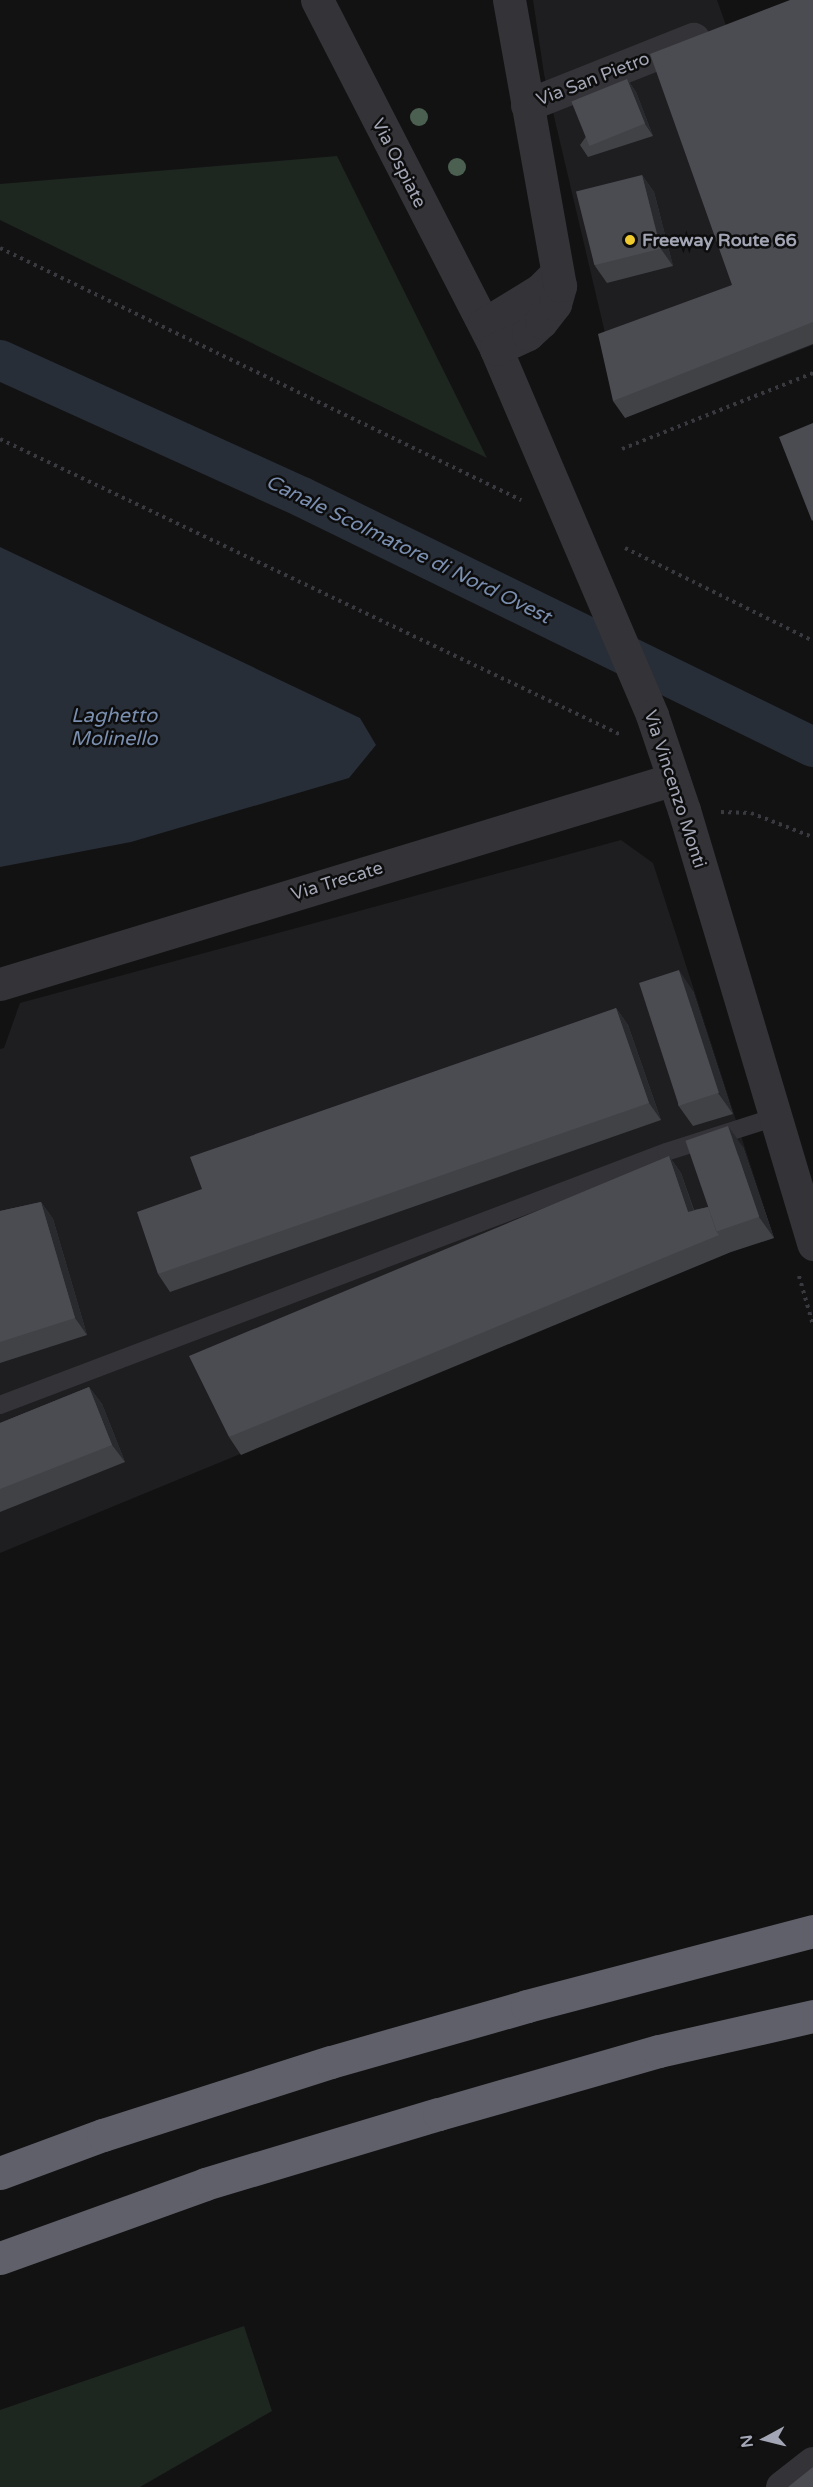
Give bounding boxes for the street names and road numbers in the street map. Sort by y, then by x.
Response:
street label: Via San Pietro [533,48,653,110]
street label: Via Ospiate [367,115,431,211]
street label: Via Vincenzo Monti [639,707,711,871]
street label: Via Trecate [289,857,385,905]

